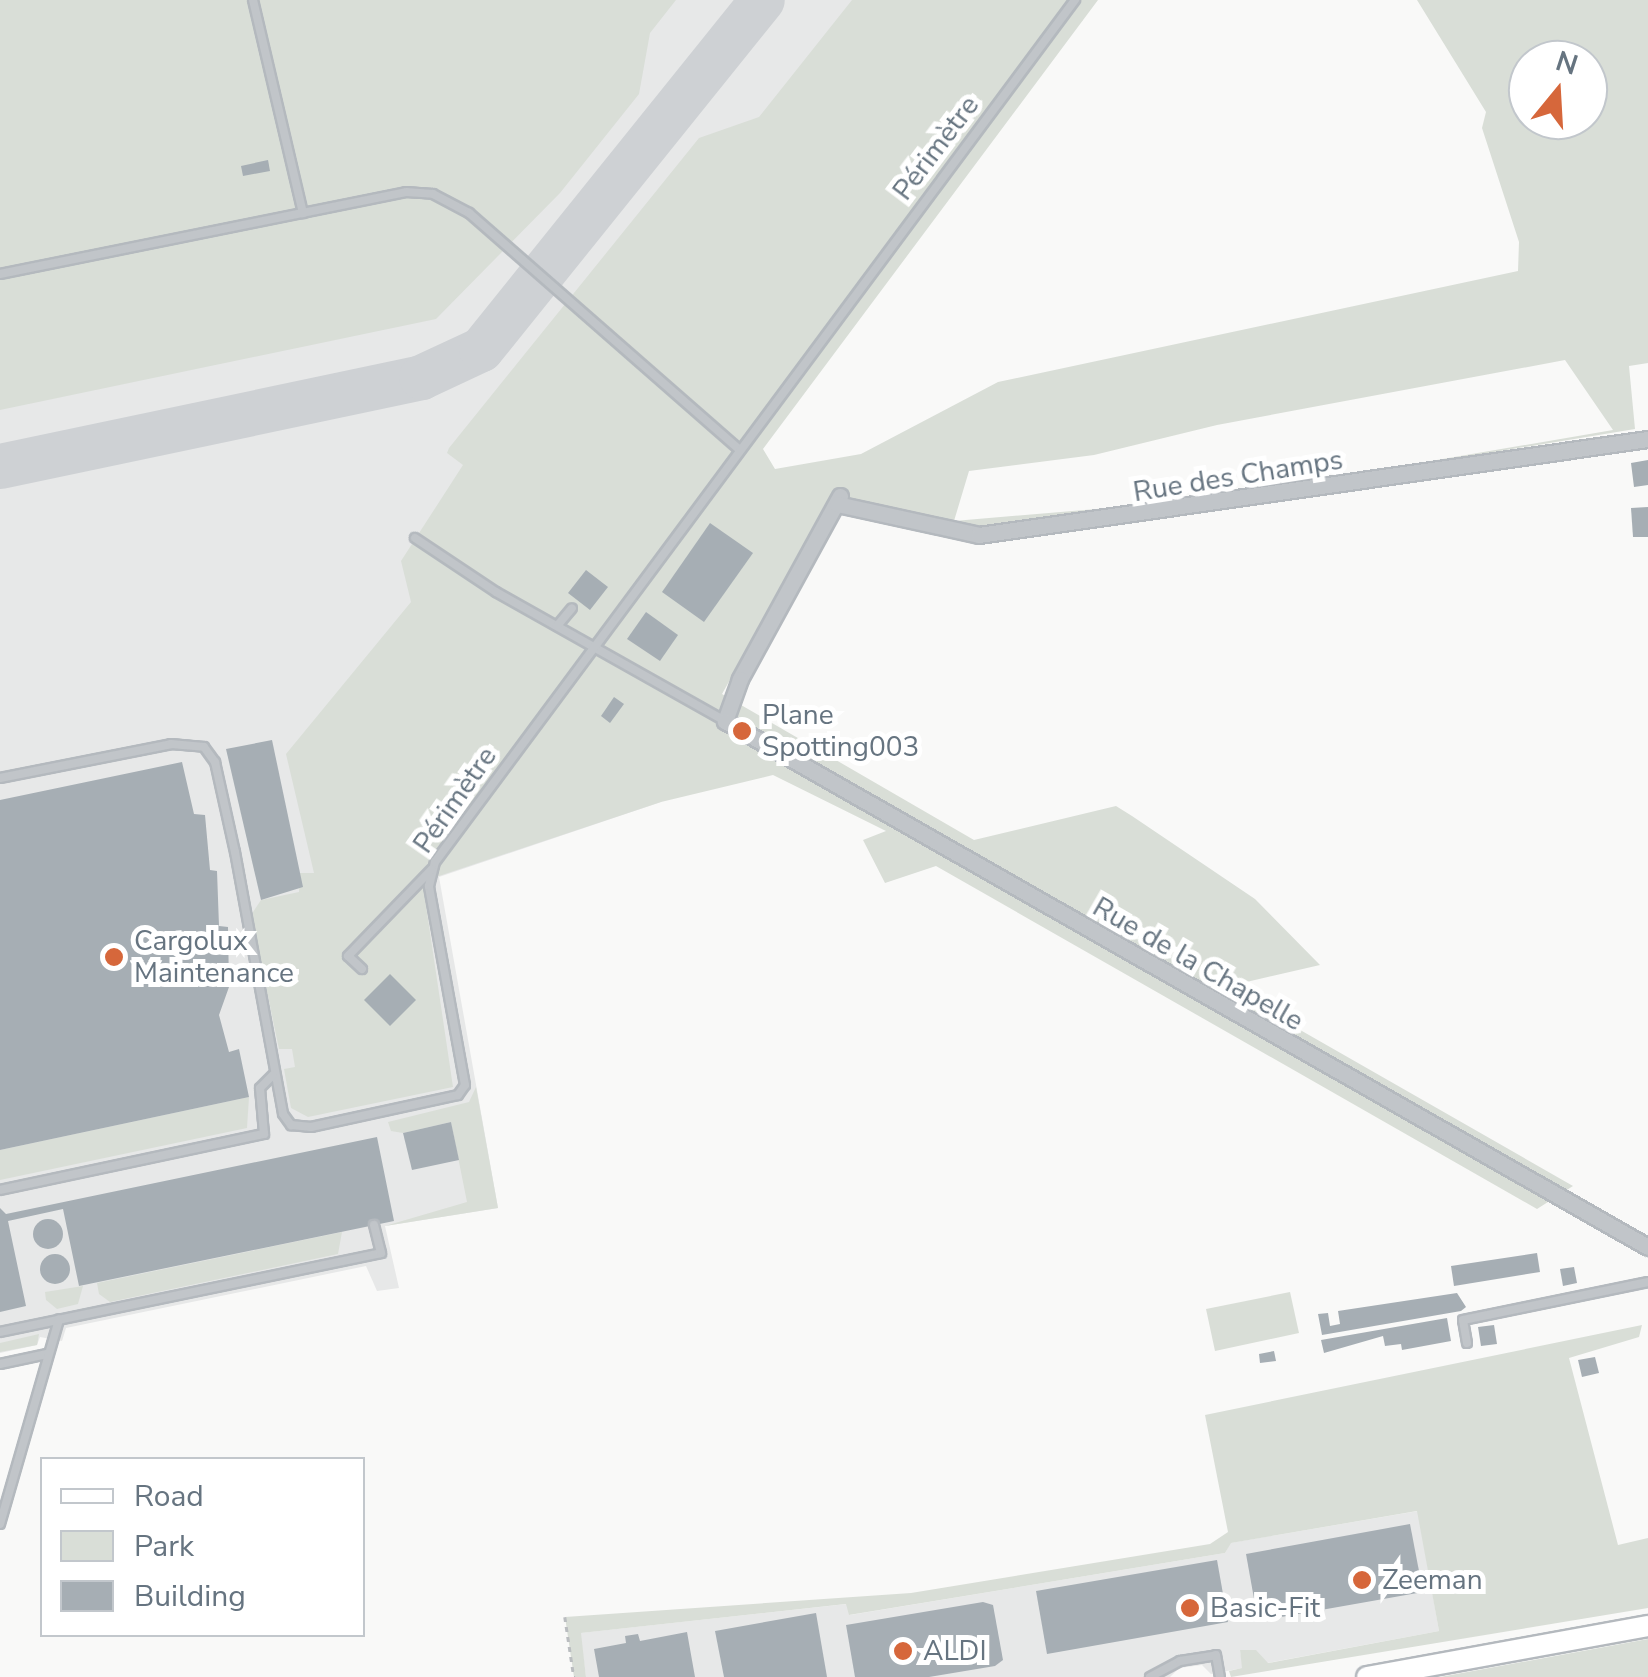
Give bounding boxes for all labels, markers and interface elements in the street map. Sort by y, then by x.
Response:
north arrow [1508,40,1608,140]
text: N [1551,42,1582,85]
street label: Périmètre [886,89,986,207]
street label: Rue des Champs [1131,443,1345,509]
place label: Plane Spotting003 [762,698,919,764]
marker: Plane Spotting003 [731,720,753,742]
street label: Périmètre [406,740,504,860]
street label: Rue de la Chapelle [1087,890,1309,1038]
place label: Cargolux Maintenance [134,924,294,990]
marker: Cargolux Maintenance [103,946,125,968]
legend [40,1457,365,1637]
text: Road [134,1476,204,1517]
text: Park [134,1526,194,1567]
place label: Zeeman [1382,1563,1483,1597]
marker: Zeeman [1351,1569,1373,1591]
text: Building [134,1576,246,1617]
place label: Basic-Fit [1210,1591,1320,1625]
marker: Basic-Fit [1179,1597,1201,1619]
place label: ALDI [923,1634,987,1668]
marker: ALDI [892,1640,914,1662]

